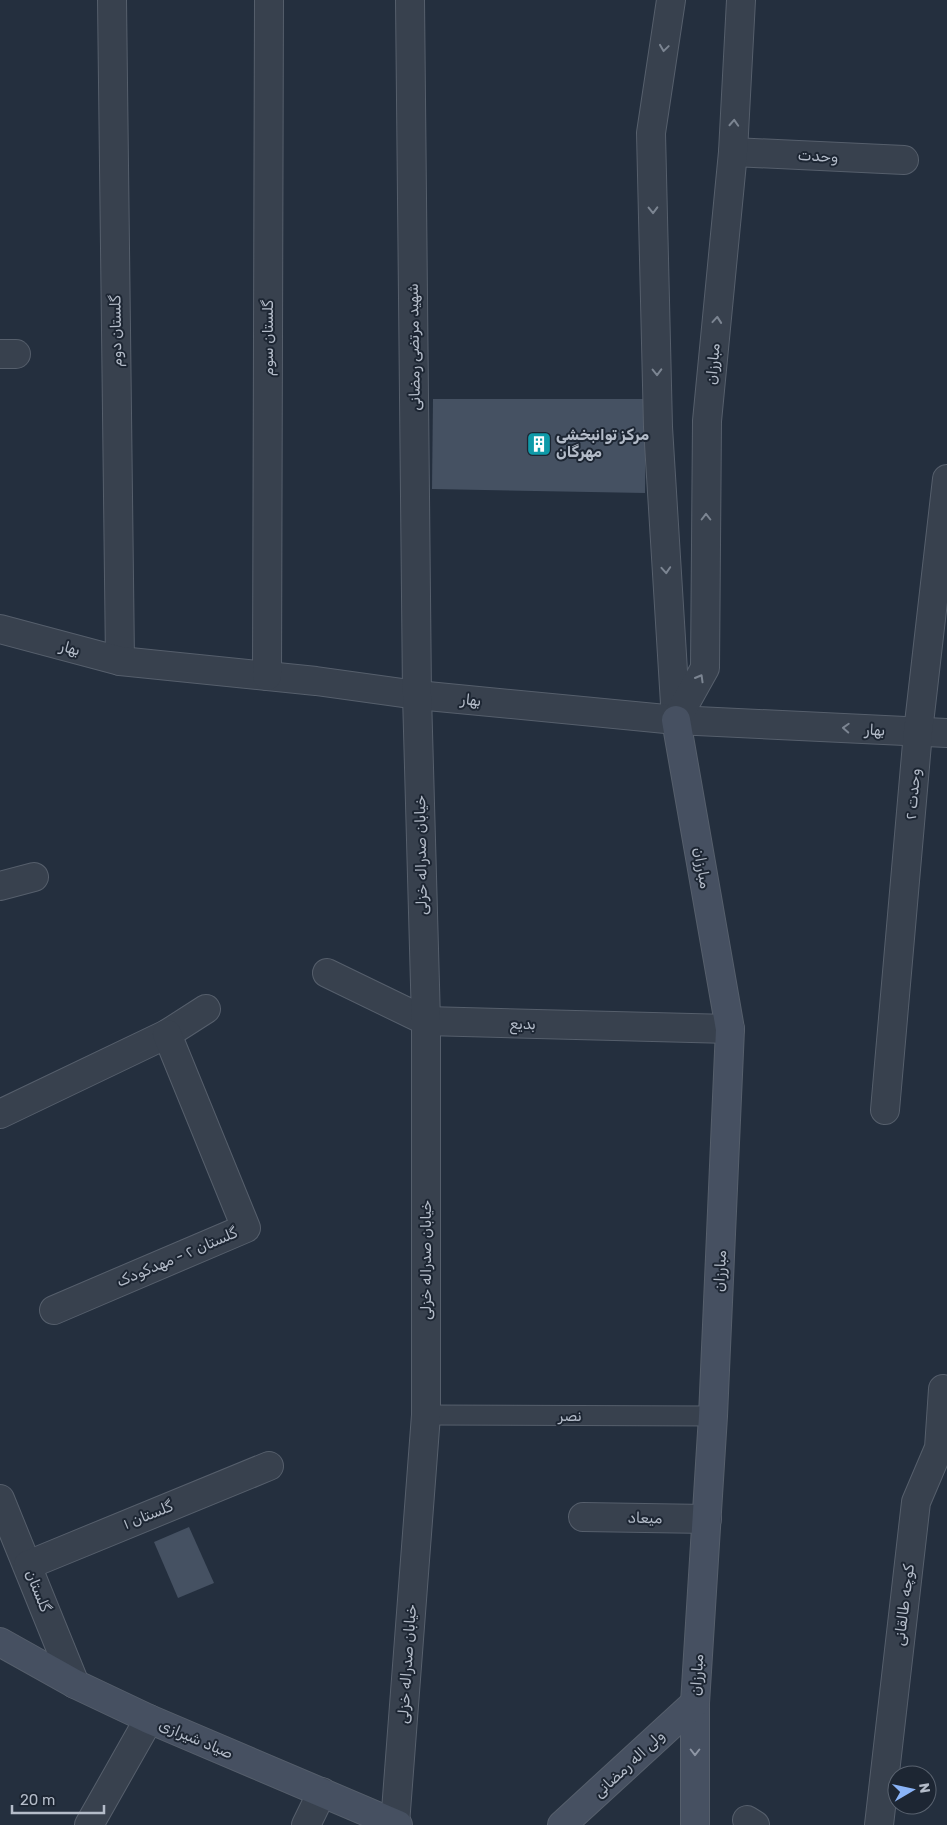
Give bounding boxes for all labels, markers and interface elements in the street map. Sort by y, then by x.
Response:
one-way arrow [659,44,669,53]
one-way arrow [729,119,740,127]
street label: وحدت [797,146,839,167]
one-way arrow [648,206,658,214]
street label: شهید مرتضی رمضانی [404,283,424,411]
street label: گلستان دوم [106,295,127,367]
street label: گلستان سوم [259,300,278,376]
one-way arrow [711,316,722,324]
street label: مبارزان [702,342,724,386]
one-way arrow [651,369,662,377]
place label: مرکز توانبخشی مهرگان [556,426,649,461]
building icon: مرکز توانبخشی مهرگان [526,431,552,457]
one-way arrow [701,513,712,521]
one-way arrow [661,566,672,574]
street label: بهار [57,636,82,659]
one-way arrow [694,674,704,683]
street label: بهار [459,690,482,710]
street label: بهار [863,720,886,740]
one-way arrow [842,723,850,734]
street label: وحدت ۲ [902,767,925,821]
street label: خیابان صدراله خزلی [411,795,431,915]
street label: مبارزان [690,846,714,890]
street label: بدیع [510,1015,536,1035]
street label: خیابان صدراله خزلی [417,1200,435,1320]
street label: گلستان ۲ - مهدکودک [114,1223,240,1291]
street label: مبارزان [710,1250,730,1292]
street label: نصر [557,1407,582,1425]
street label: گلستان ۱ [121,1497,176,1533]
street label: میعاد [627,1509,663,1527]
street label: کوچه طالقانی [890,1563,918,1647]
street label: گلستان [21,1567,55,1615]
street label: خیابان صدراله خزلی [394,1603,420,1725]
street label: مبارزان [687,1654,707,1696]
street label: صیاد شیرازی [156,1715,236,1763]
street label: ولی اله رمضانی [590,1726,669,1802]
one-way arrow [690,1748,700,1756]
north arrow [887,1765,937,1815]
scale bar [12,1782,105,1814]
text: N [915,1782,934,1794]
text: 20 m [20,1791,55,1809]

